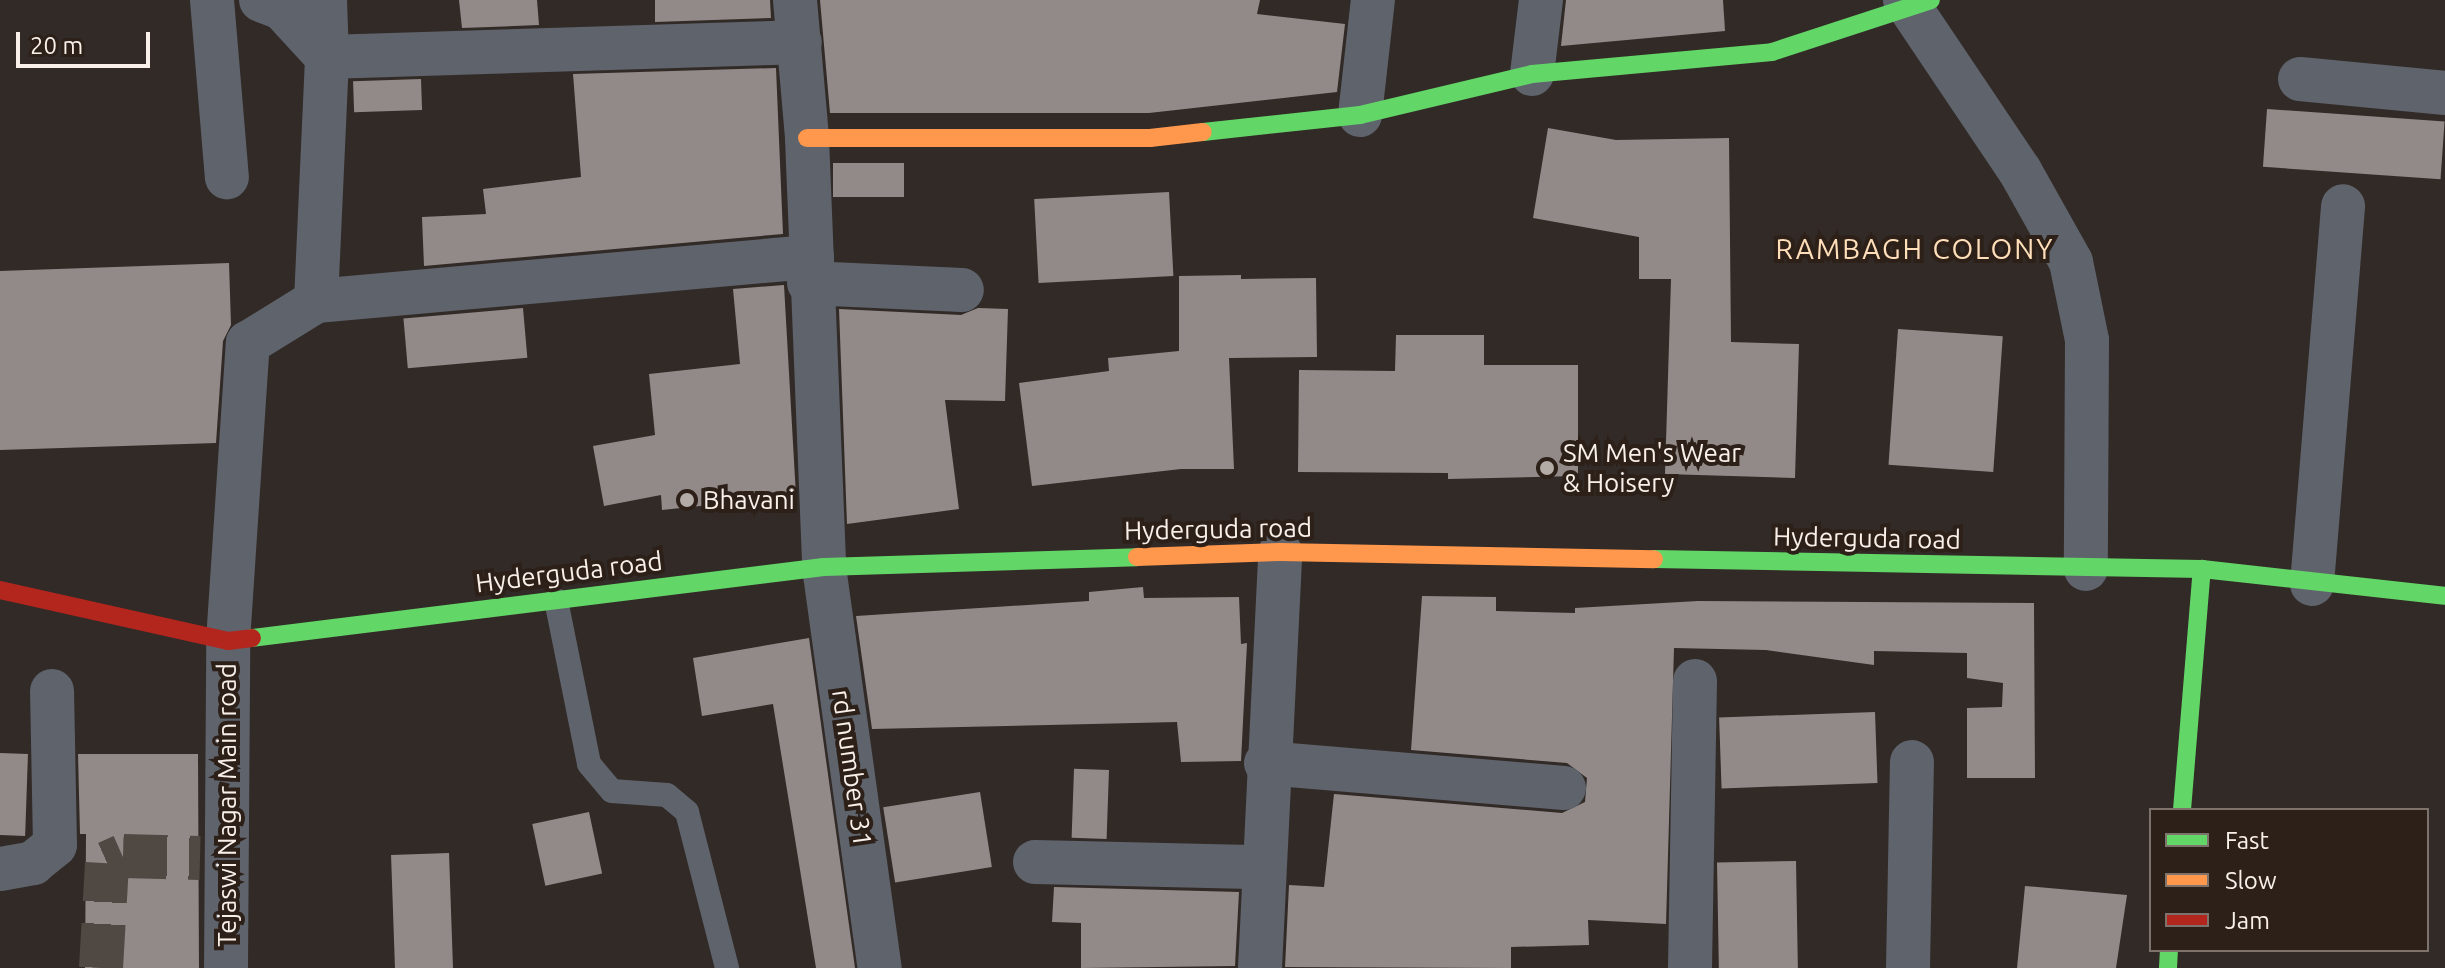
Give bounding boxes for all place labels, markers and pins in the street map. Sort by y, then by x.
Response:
place label: SM Men's Wear & Hoisery [1563,437,1741,498]
marker: SM Men's Wear & Hoisery [1538,459,1556,477]
place label: Bhavani [703,484,795,516]
marker: Bhavani [678,491,696,509]

